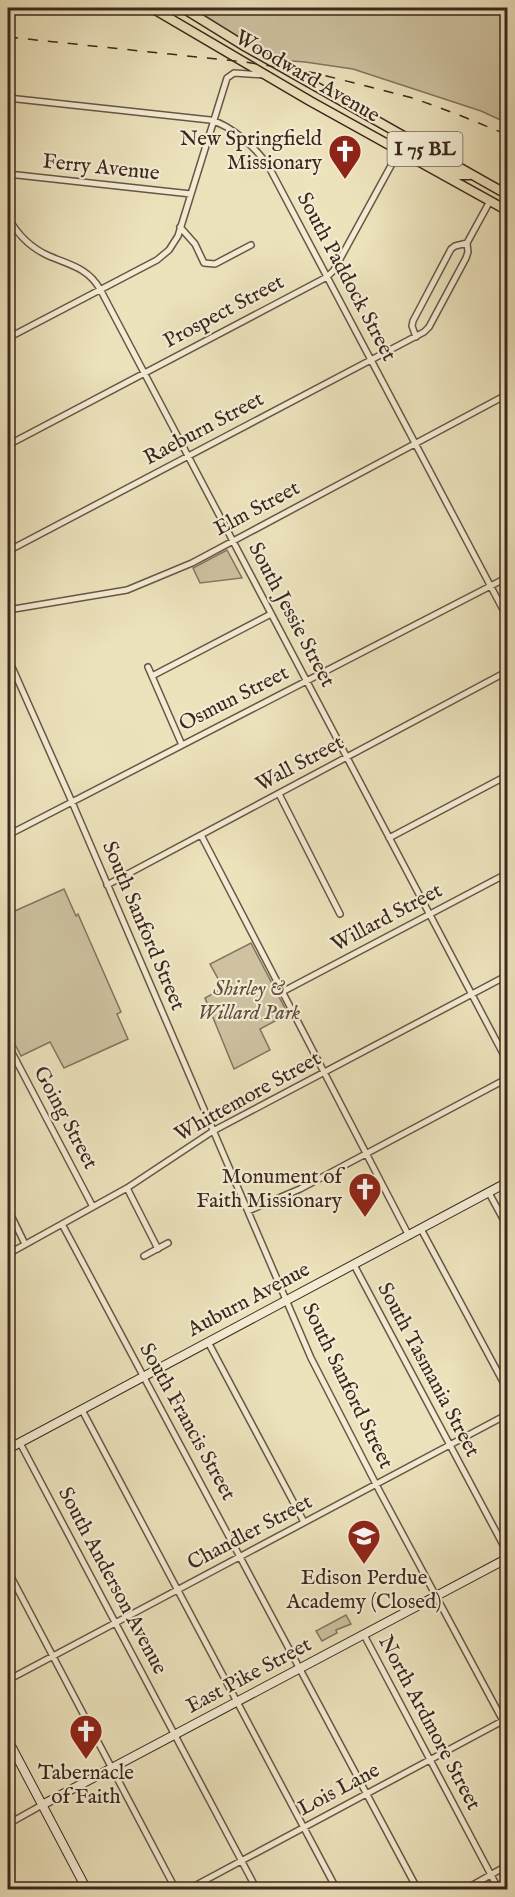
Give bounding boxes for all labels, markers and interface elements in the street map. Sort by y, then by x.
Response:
street label: Woodward Avenue [230,25,385,130]
place label: New Springfield Missionary [180,126,323,177]
road number: I 75 BL [388,132,462,166]
church icon: New Springfield Missionary [327,133,363,180]
street label: Ferry Avenue [41,148,161,188]
street label: South Paddock Street [290,188,402,366]
street label: Prospect Street [159,269,289,355]
street label: Raeburn Street [139,386,269,472]
street label: Elm Street [209,475,305,543]
street label: South Jessie Street [241,538,341,692]
street label: Osmun Street [175,660,293,738]
street label: Wall Street [251,730,349,798]
street label: South Sanford Street [95,837,191,1015]
street label: Willard Street [327,877,447,959]
park label: Shirley & Willard Park [198,976,301,1027]
street label: Whittemore Street [170,1046,326,1148]
street label: Going Street [27,1062,103,1174]
place label: Monument of Faith Missionary [196,1164,345,1215]
church icon: Monument of Faith Missionary [347,1171,383,1218]
street label: Auburn Avenue [182,1256,315,1344]
street label: South Tasmania Street [371,1278,485,1462]
street label: South Sanford Street [295,1299,399,1473]
street label: South Francis Street [133,1339,241,1505]
street label: South Anderson Avenue [51,1483,173,1680]
street label: Chandler Street [183,1489,317,1577]
school or university icon: Edison Perdue Academy (Closed) [346,1518,382,1565]
place label: Edison Perdue Academy (Closed) [285,1565,442,1616]
street label: North Ardmore Street [372,1631,486,1815]
street label: East Pike Street [182,1632,316,1720]
church icon: Tabernacle of Faith [68,1713,104,1760]
street label: Lois Lane [293,1757,385,1823]
place label: Tabernacle of Faith [38,1760,134,1811]

